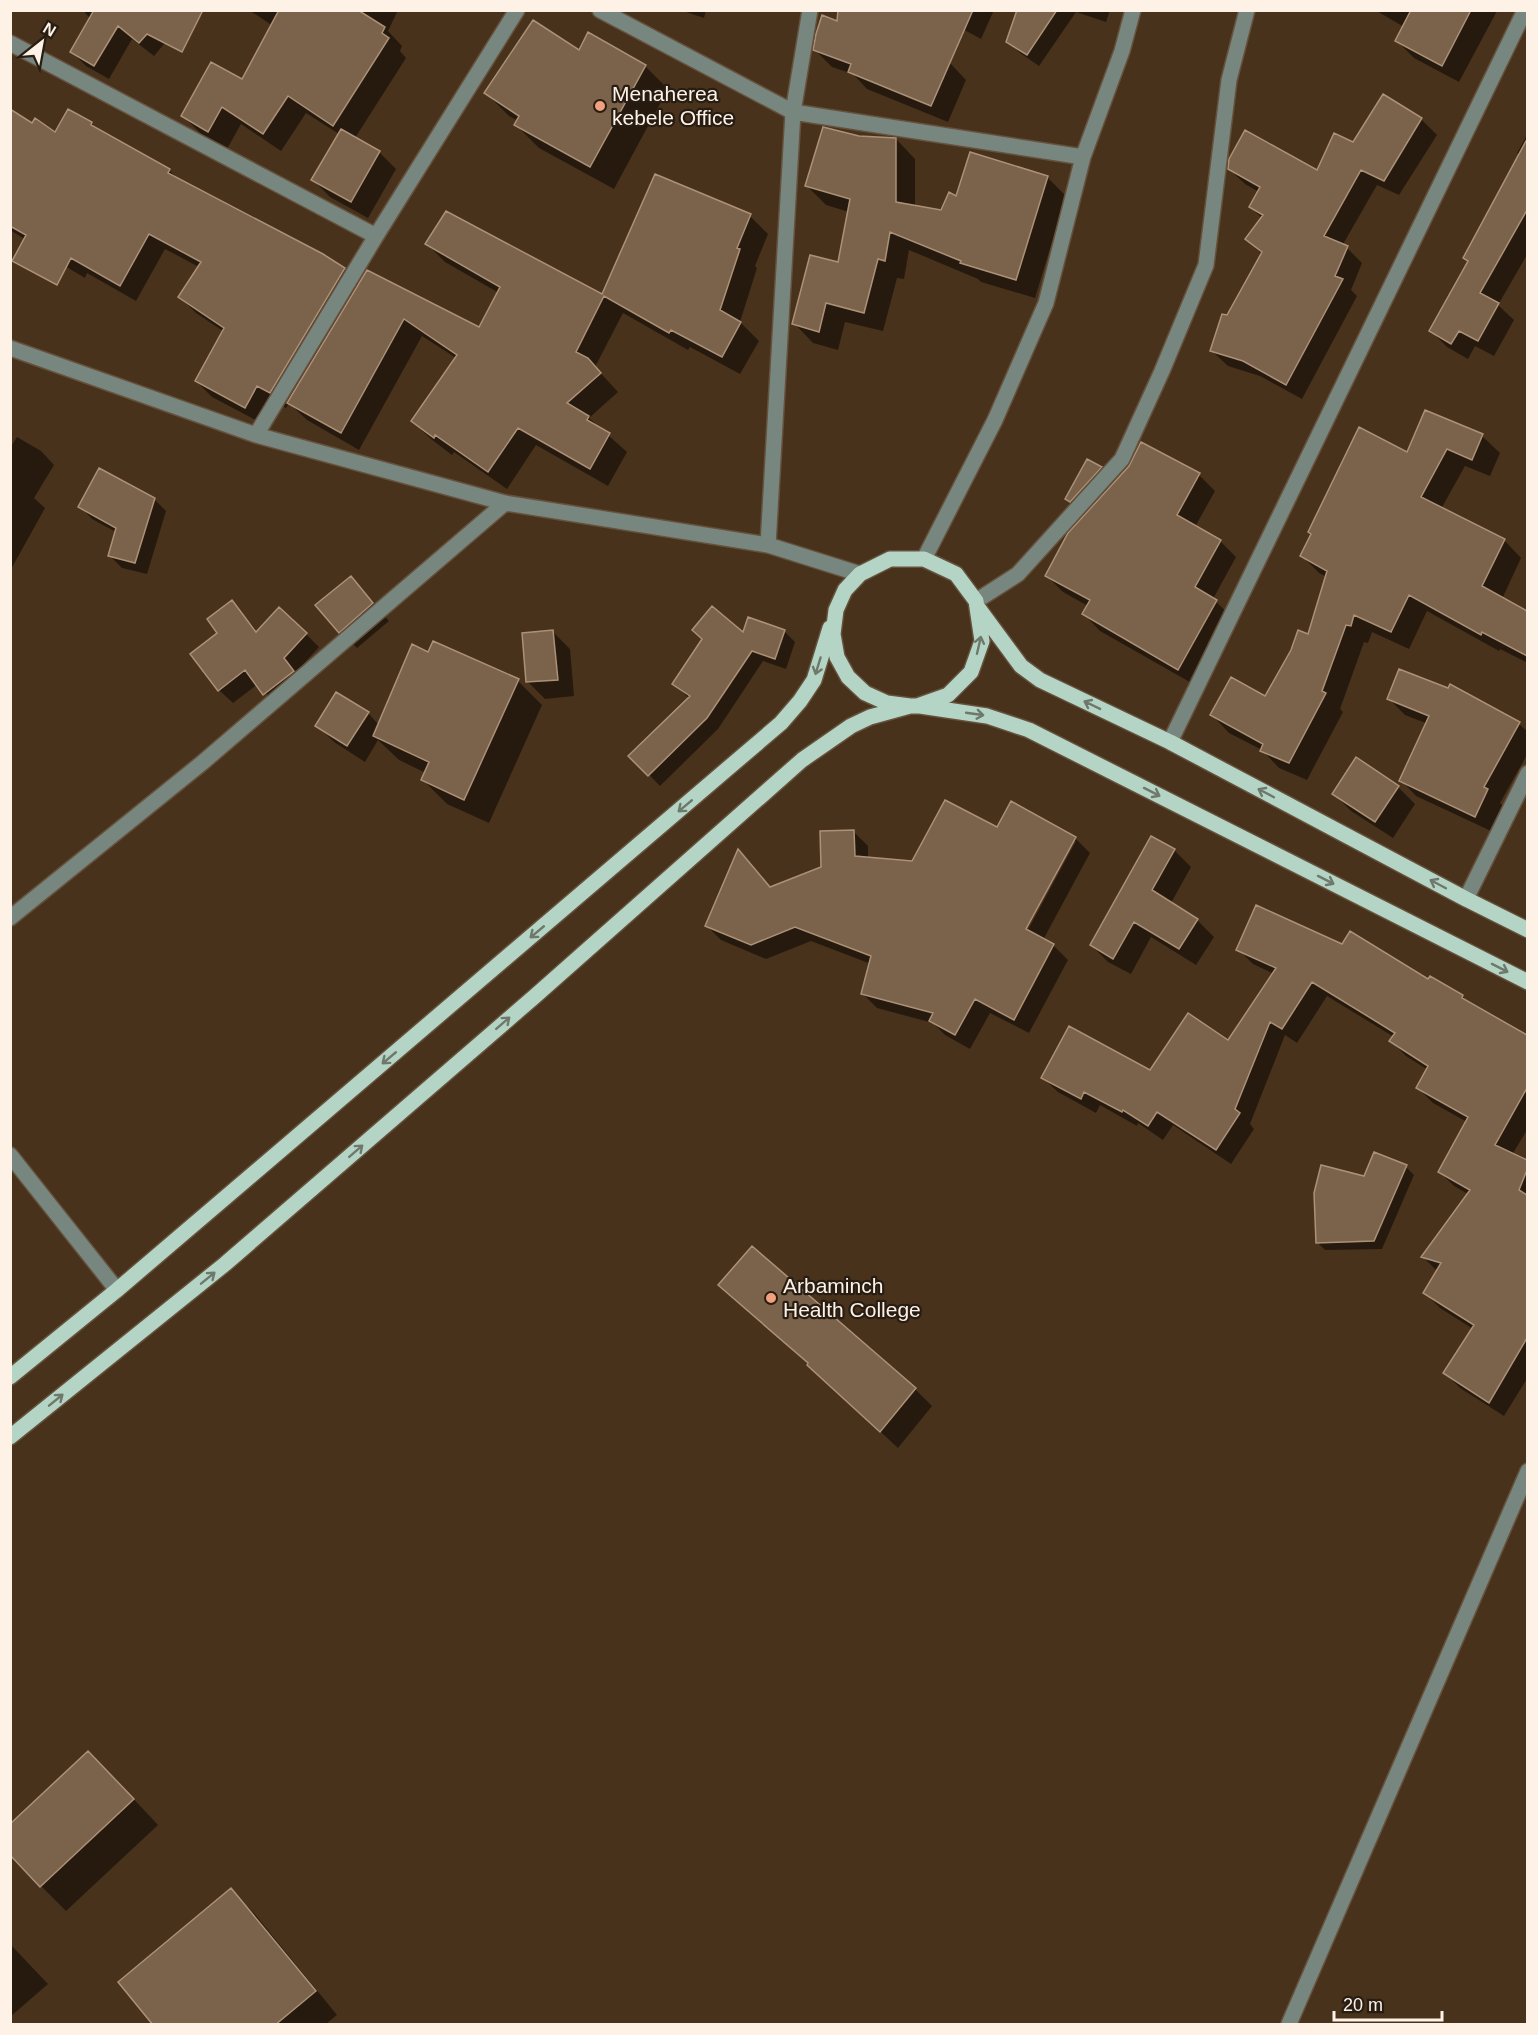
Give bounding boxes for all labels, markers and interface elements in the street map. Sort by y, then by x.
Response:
north arrow [12,12,72,72]
text: N [40,19,59,40]
place label: Menaherea kebele Office [612,82,734,129]
marker: Menaherea kebele Office [593,99,607,113]
one-way arrow [974,636,986,655]
one-way arrow [812,656,823,675]
one-way arrow [1083,698,1101,710]
one-way arrow [964,708,984,719]
one-way arrow [1143,787,1161,798]
one-way arrow [1257,787,1275,798]
one-way arrow [677,799,693,812]
one-way arrow [1317,875,1335,886]
one-way arrow [1430,878,1447,890]
one-way arrow [530,925,545,939]
one-way arrow [1491,963,1509,975]
one-way arrow [495,1016,510,1030]
one-way arrow [381,1052,397,1065]
one-way arrow [348,1144,363,1158]
one-way arrow [200,1271,216,1284]
place label: Arbaminch Health College [783,1274,921,1321]
marker: Arbaminch Health College [764,1291,778,1305]
one-way arrow [48,1394,64,1407]
scale bar [1334,1984,1442,2022]
text: 20 m [1343,1995,1383,2015]

